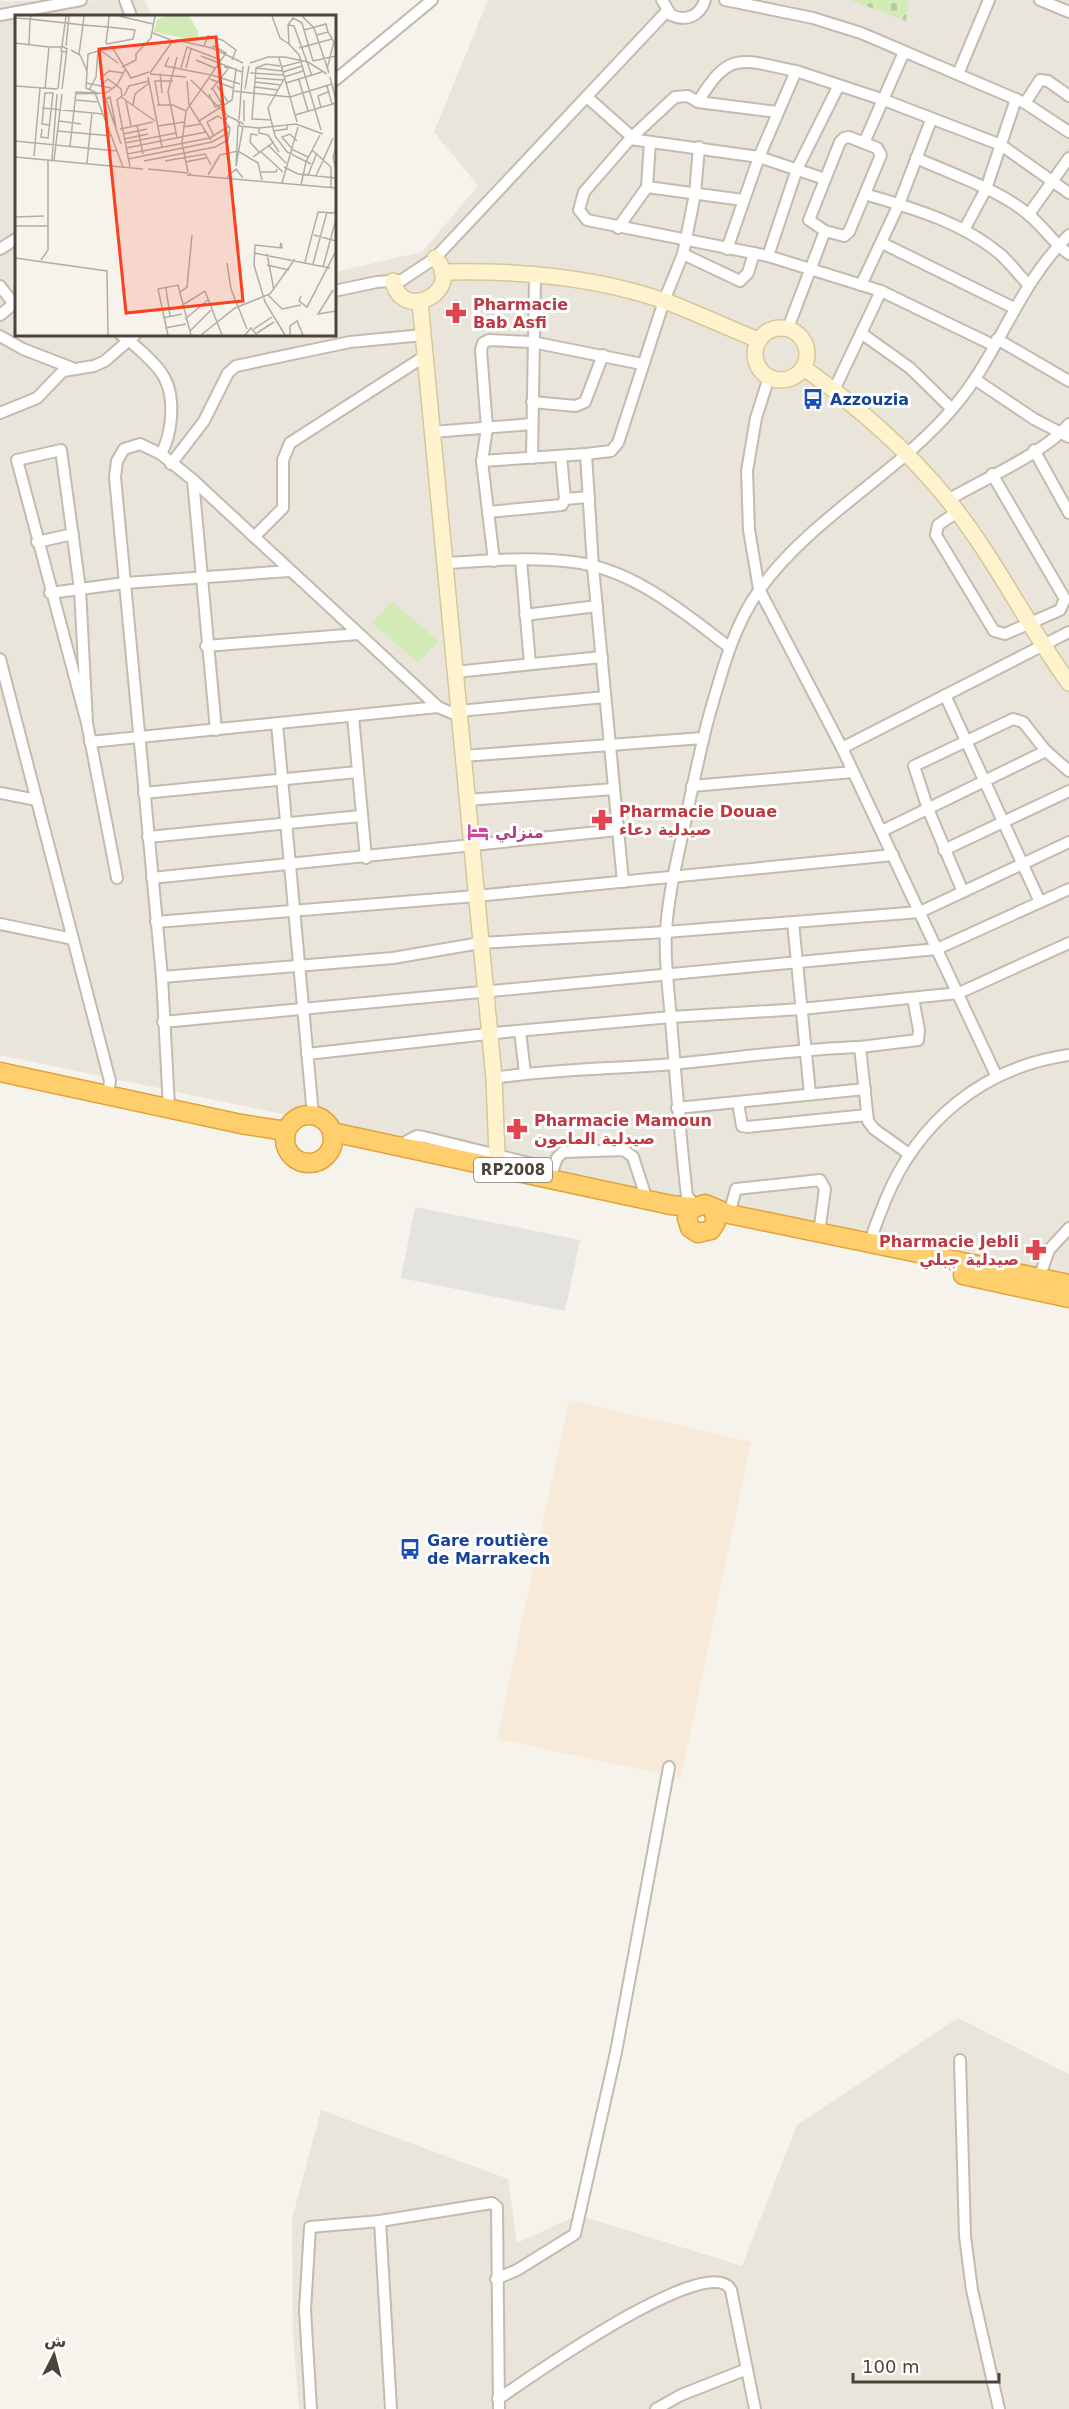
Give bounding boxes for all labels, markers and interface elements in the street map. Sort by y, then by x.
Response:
inset map [15,15,336,336]
place label: Pharmacie Bab Asfi [473,295,568,332]
pharmacy icon: Pharmacie Bab Asfi [444,301,468,325]
bus stop icon: Azzouzia [801,387,825,411]
place label: Azzouzia [830,390,909,409]
place label: Pharmacie Douae صيدلية دعاء [619,802,777,839]
pharmacy icon: Pharmacie Douae صيدلية دعاء [590,808,614,832]
hotel icon: منزلي [466,820,490,844]
place label: منزلي [495,823,544,843]
place label: Pharmacie Mamoun صيدلية المامون [534,1111,712,1148]
pharmacy icon: Pharmacie Mamoun صيدلية المامون [505,1117,529,1141]
road number: RP2008 [474,1158,552,1182]
place label: Pharmacie Jebli صيدلية جبلي [879,1232,1019,1270]
pharmacy icon: Pharmacie Jebli صيدلية جبلي [1024,1238,1048,1262]
place label: Gare routière de Marrakech [427,1531,550,1568]
bus stop icon: Gare routière de Marrakech [398,1537,422,1561]
north arrow [24,2325,84,2385]
text: ش [44,2330,67,2351]
scale bar [853,2346,998,2384]
text: 100 m [862,2356,920,2377]

